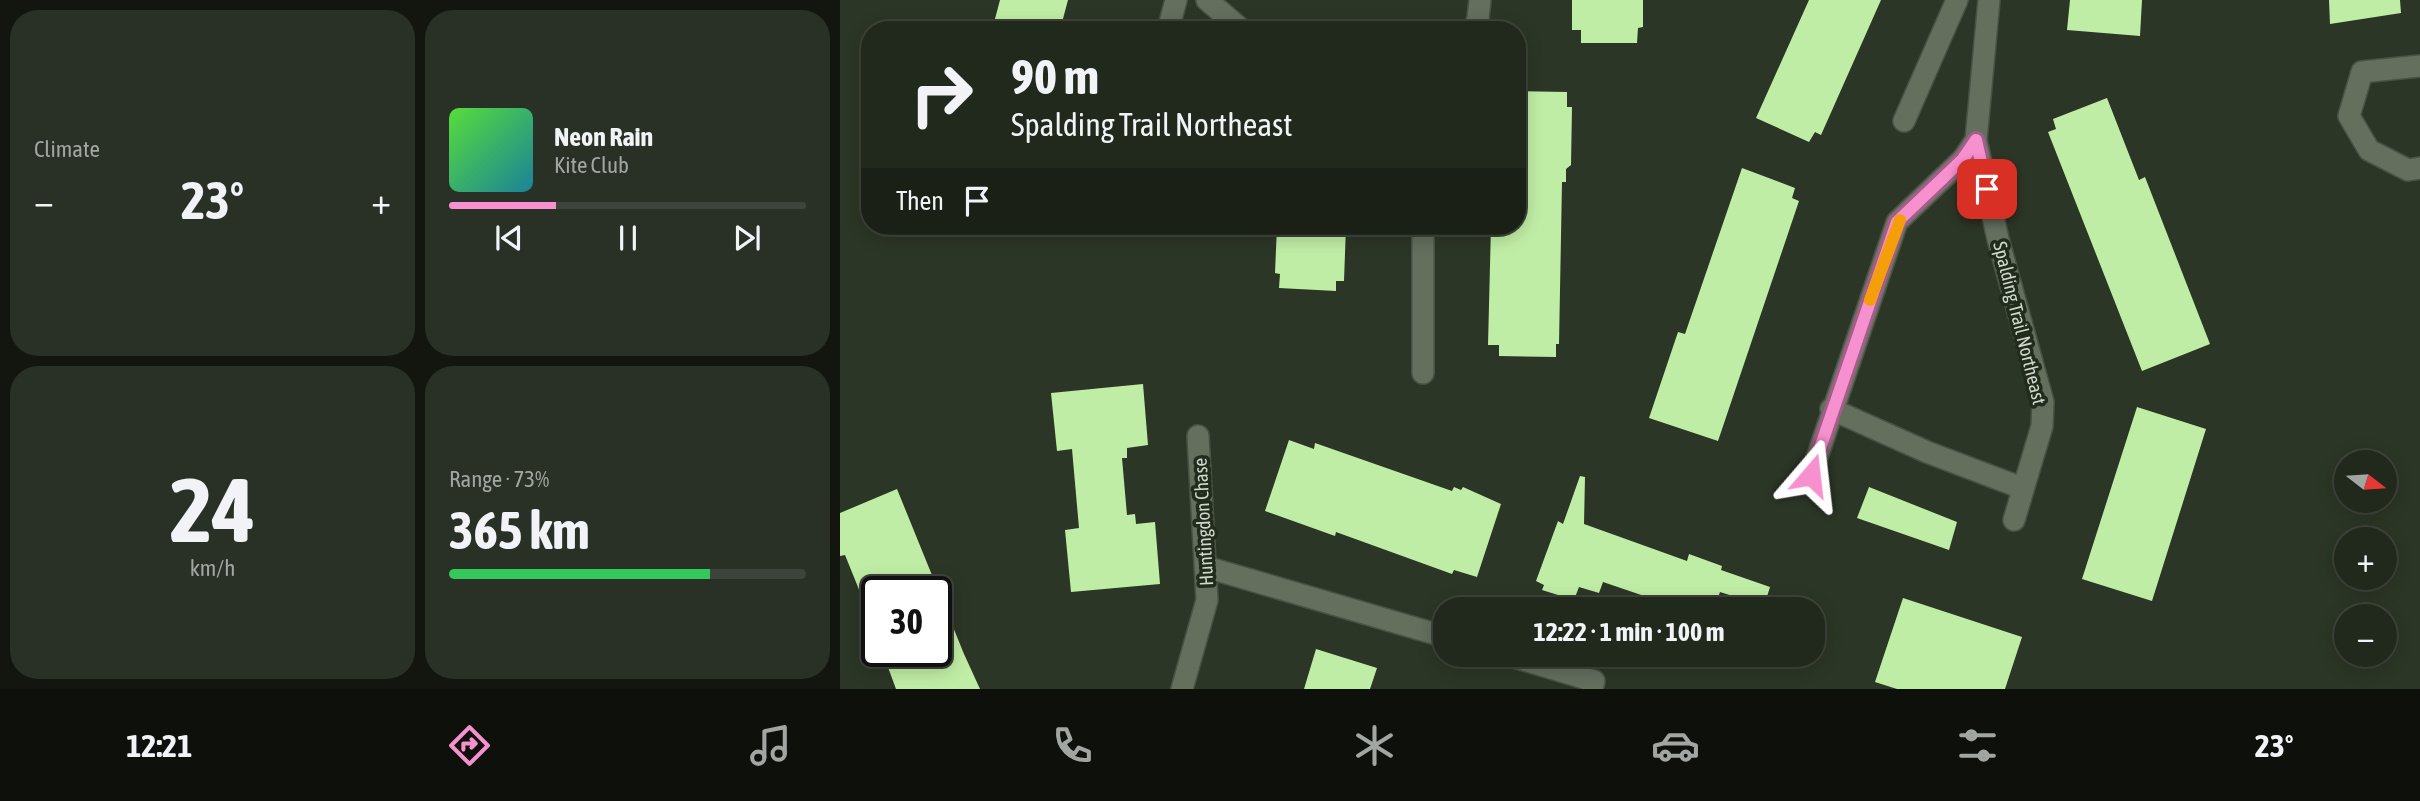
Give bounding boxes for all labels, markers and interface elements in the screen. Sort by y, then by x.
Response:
text: 90 m [1011,48,1099,104]
icon: right [896,49,987,140]
text: Spalding Trail Northeast [1011,106,1293,143]
text: Neon Rain [554,122,653,152]
text: Climate [34,136,100,162]
text: Kite Club [554,152,629,178]
pin [1957,159,2017,219]
text: 23° [181,170,244,230]
icon: arrive [1968,170,2006,208]
text: − [34,179,54,222]
text: + [371,179,391,222]
icon: arrive [958,182,996,220]
text: Then [896,186,944,216]
icon: previous [490,219,528,257]
icon: pause [609,219,647,257]
icon: next [728,219,766,257]
street label: Spalding Trail Northeast [1989,239,2051,407]
position arrow [1774,438,1848,512]
north arrow [2334,450,2398,513]
map controls [2334,450,2397,667]
text: 24 [170,457,255,561]
street label: Huntingdon Chase [1189,458,1217,586]
text: Range · 73% [449,466,549,492]
text: 365 km [449,500,590,560]
button: + [2334,527,2397,590]
text: km/h [190,555,235,581]
speed limit sign: 30 [861,576,952,667]
button: − [2334,604,2397,667]
text: 12:22 · 1 min · 100 m [1534,617,1724,647]
icon: directions [445,721,494,770]
icon: music [746,721,795,770]
icon: phone [1048,721,1097,770]
icon: climate [1350,721,1399,770]
icon: car [1651,721,1700,770]
icon: filters [1953,721,2002,770]
text: 12:21 [126,727,192,764]
text: 23° [2255,727,2294,764]

